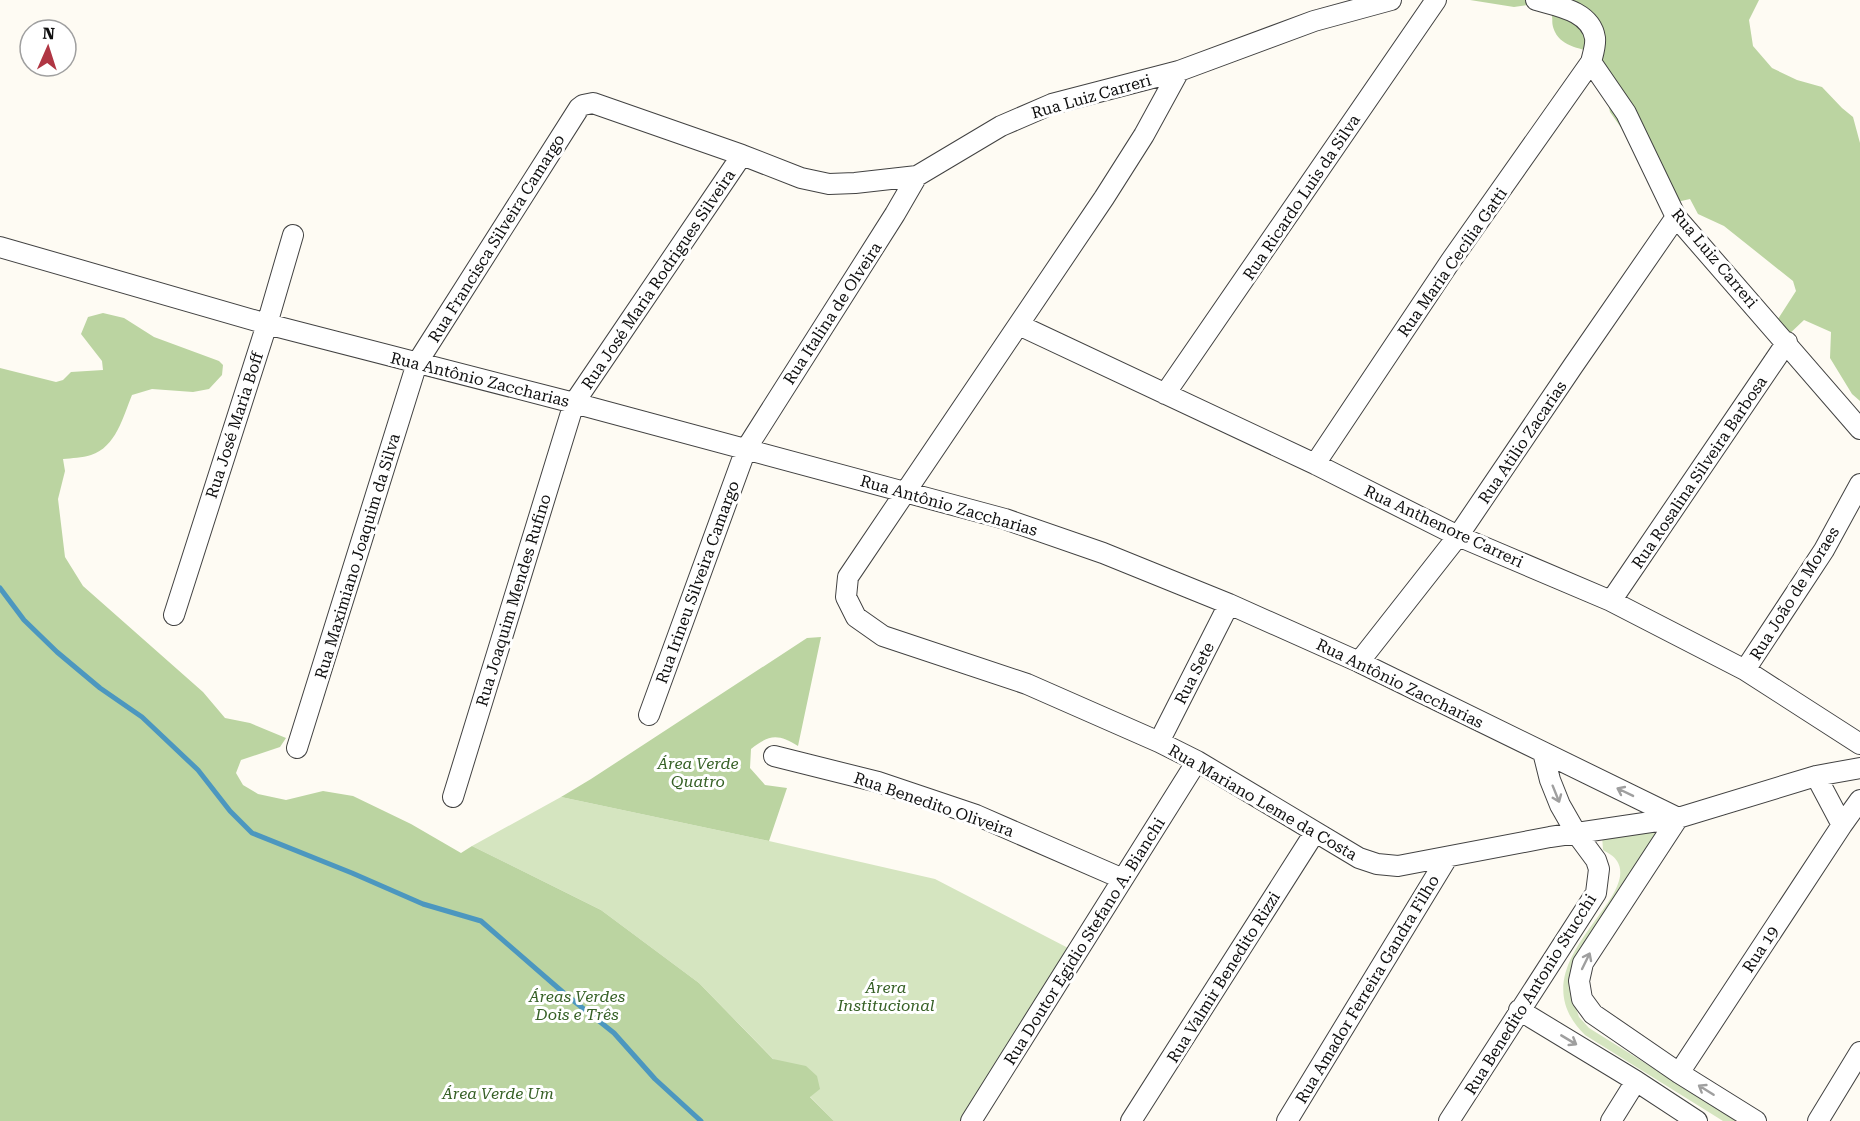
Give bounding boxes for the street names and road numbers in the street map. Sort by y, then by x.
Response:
street label: Rua Luiz Carreri [1029,70,1153,123]
street label: Rua Ricardo Luis da Silva [1239,111,1364,284]
street label: Rua Francisca Silveira Camargo [424,131,569,346]
street label: Rua José Maria Rodrigues Silveira [578,166,739,393]
street label: Rua Maria Cecília Gatti [1394,184,1511,340]
street label: Rua Luiz Carreri [1668,205,1762,312]
street label: Rua Italina de Olveira [779,238,886,388]
street label: Rua Antônio Zaccharias [389,348,572,411]
street label: Rua José Maria Boff [202,349,267,501]
street label: Rua Rosalina Silveira Barbosa [1628,372,1771,572]
street label: Rua Atilio Zacarias [1474,377,1571,507]
street label: Rua Maximiano Joaquim da Silva [311,431,404,681]
street label: Rua Antônio Zaccharias [858,471,1040,540]
street label: Rua Irineu Silveira Camargo [652,478,743,686]
street label: Rua Anthenore Carreri [1361,481,1526,572]
street label: Rua Joaquim Mendes Rufino [472,492,555,709]
street label: Rua João de Moraes [1746,523,1843,663]
street label: Rua Antônio Zaccharias [1313,635,1487,732]
street label: Rua Sete [1171,639,1218,707]
street label: Rua Mariano Leme da Costa [1165,741,1361,864]
street label: Rua Benedito Oliveira [851,768,1017,841]
street label: Rua Doutor Egidio Stefano A. Bianchi [1000,814,1169,1068]
street label: Rua Amador Ferreira Gandra Filho [1292,871,1443,1107]
street label: Rua Valmir Benedito Rizzi [1163,888,1284,1066]
street label: Rua Benedito Antonio Stucchi [1461,890,1600,1098]
street label: Rua 19 [1738,923,1782,976]

